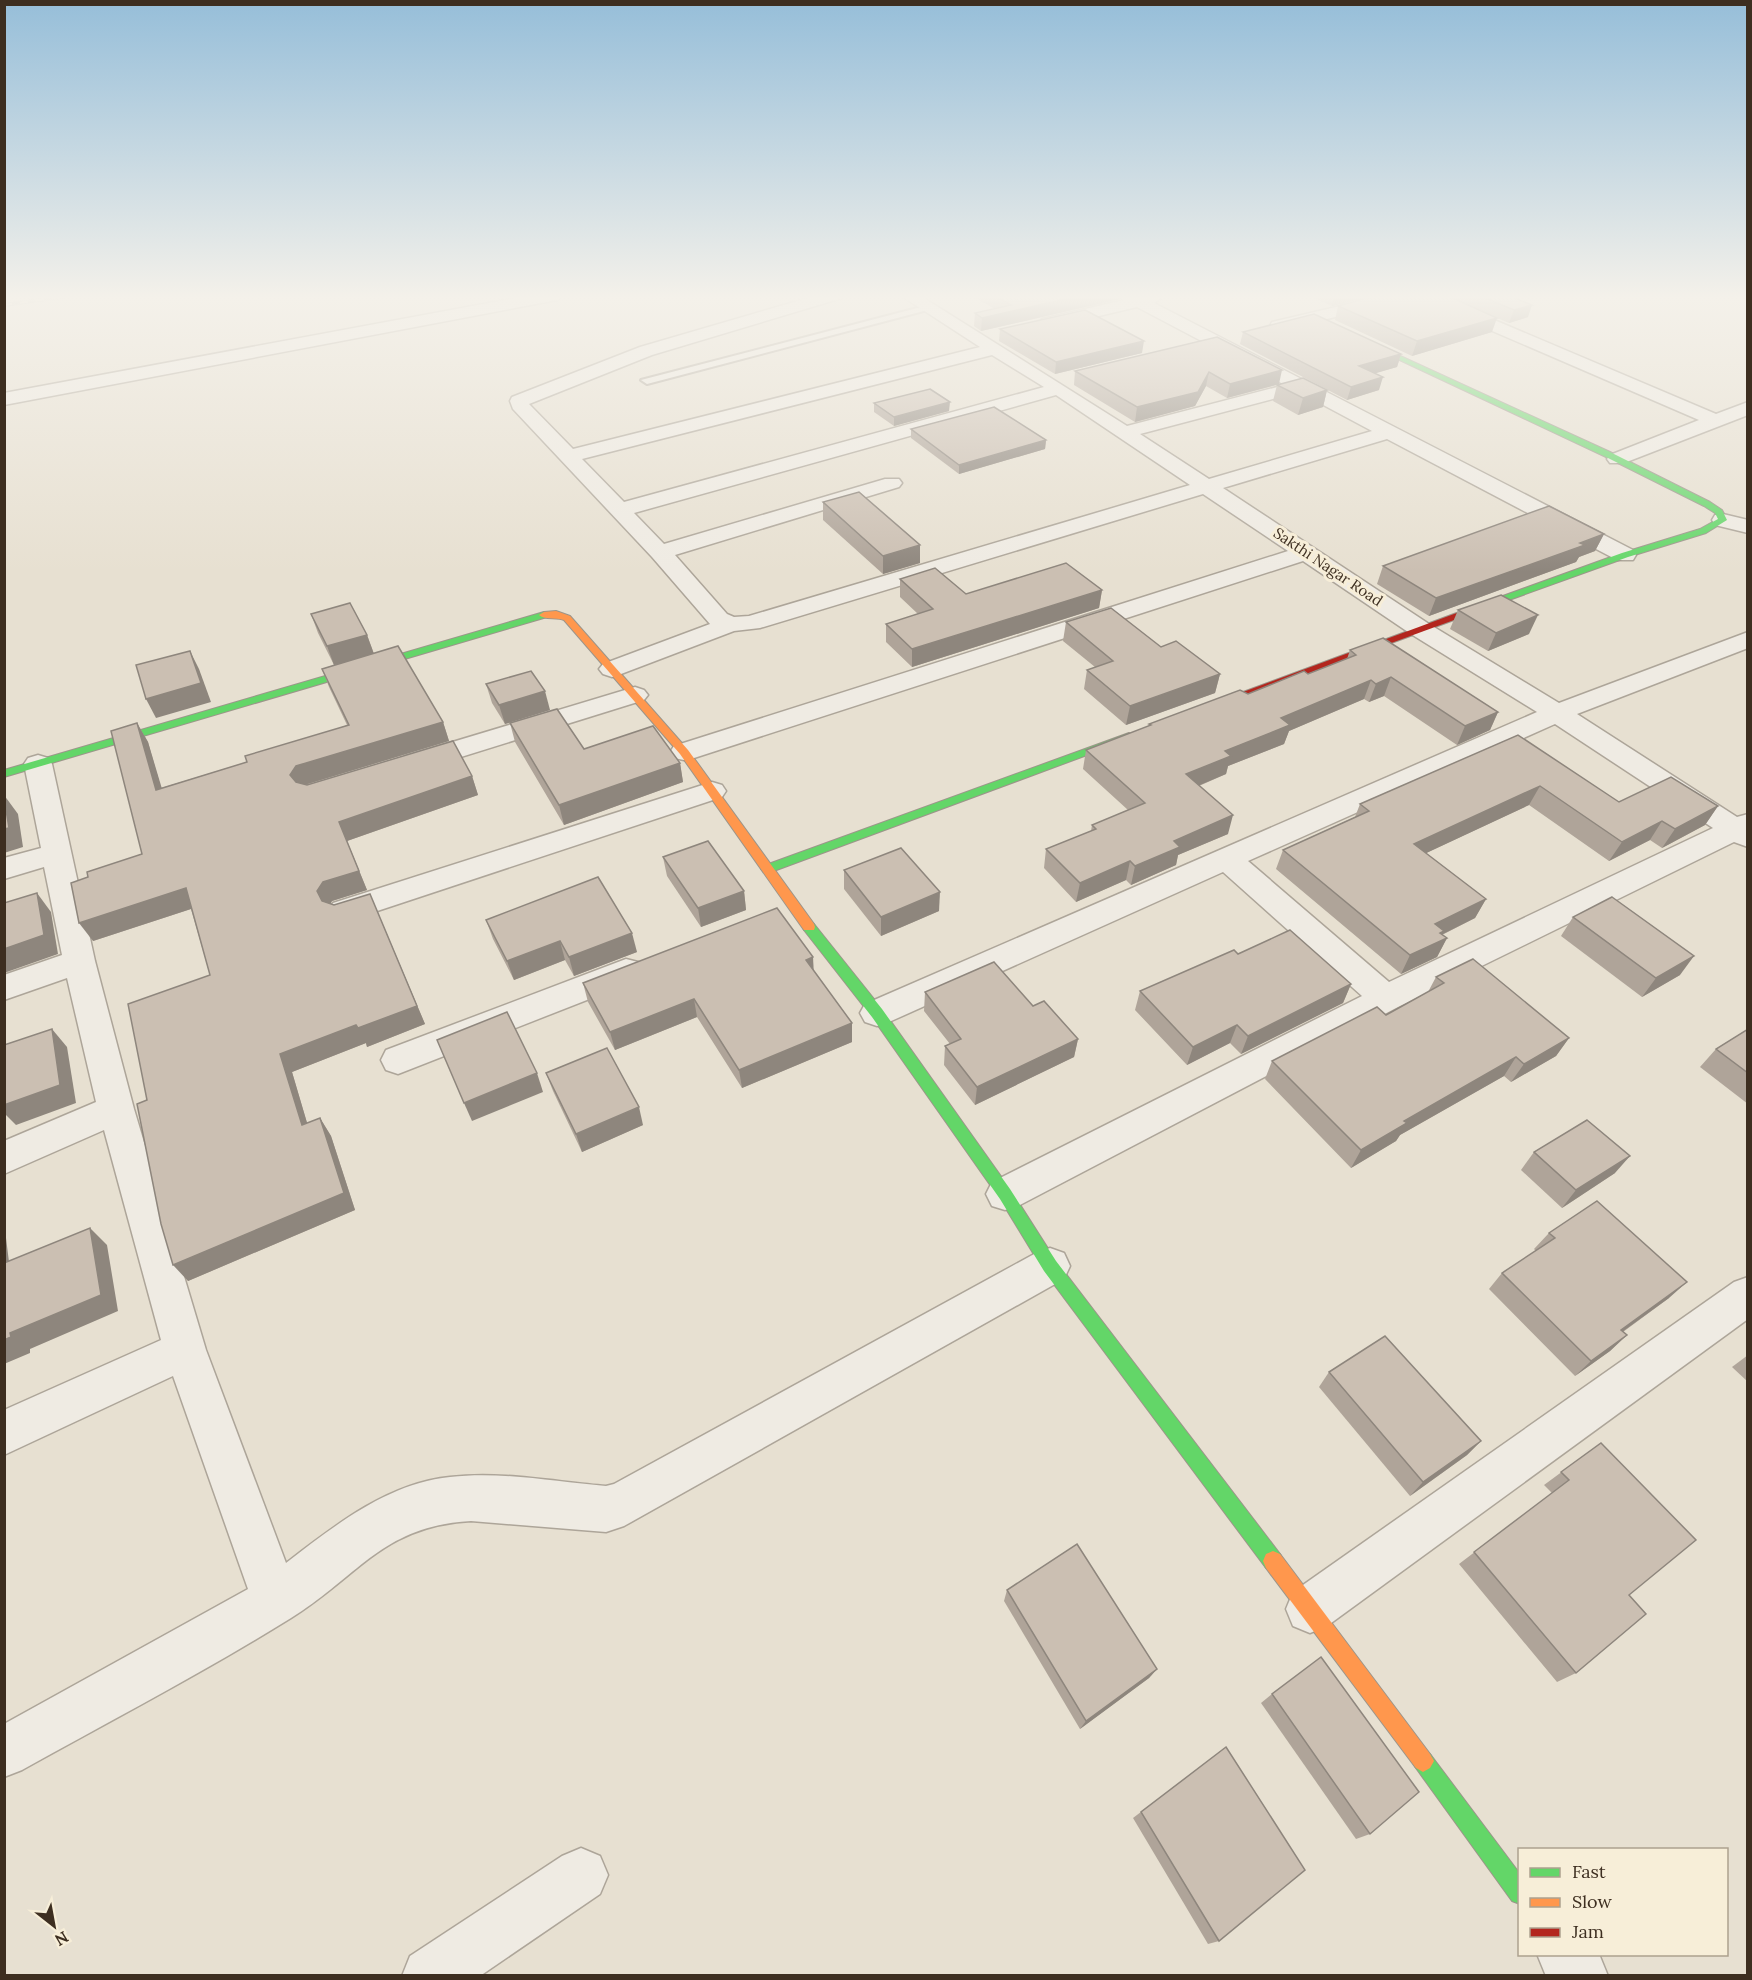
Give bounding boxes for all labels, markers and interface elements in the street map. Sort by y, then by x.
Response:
street label: Sakthi Nagar Road [1270,523,1387,610]
legend [1518,1848,1728,1956]
text: Fast [1572,1860,1606,1883]
text: Slow [1572,1890,1612,1913]
north arrow [24,1896,84,1956]
text: Jam [1571,1920,1604,1943]
text: N [51,1927,72,1951]

